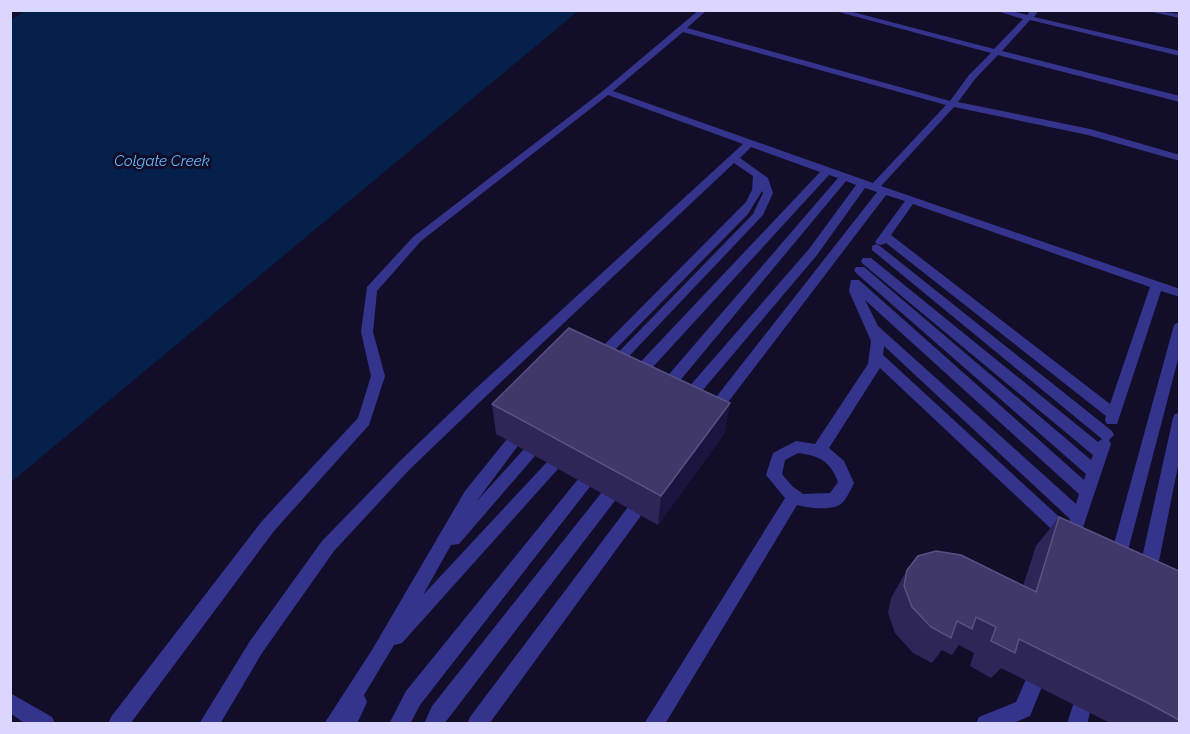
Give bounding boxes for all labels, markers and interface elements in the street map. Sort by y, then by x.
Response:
water label: Colgate Creek [114,152,210,170]

